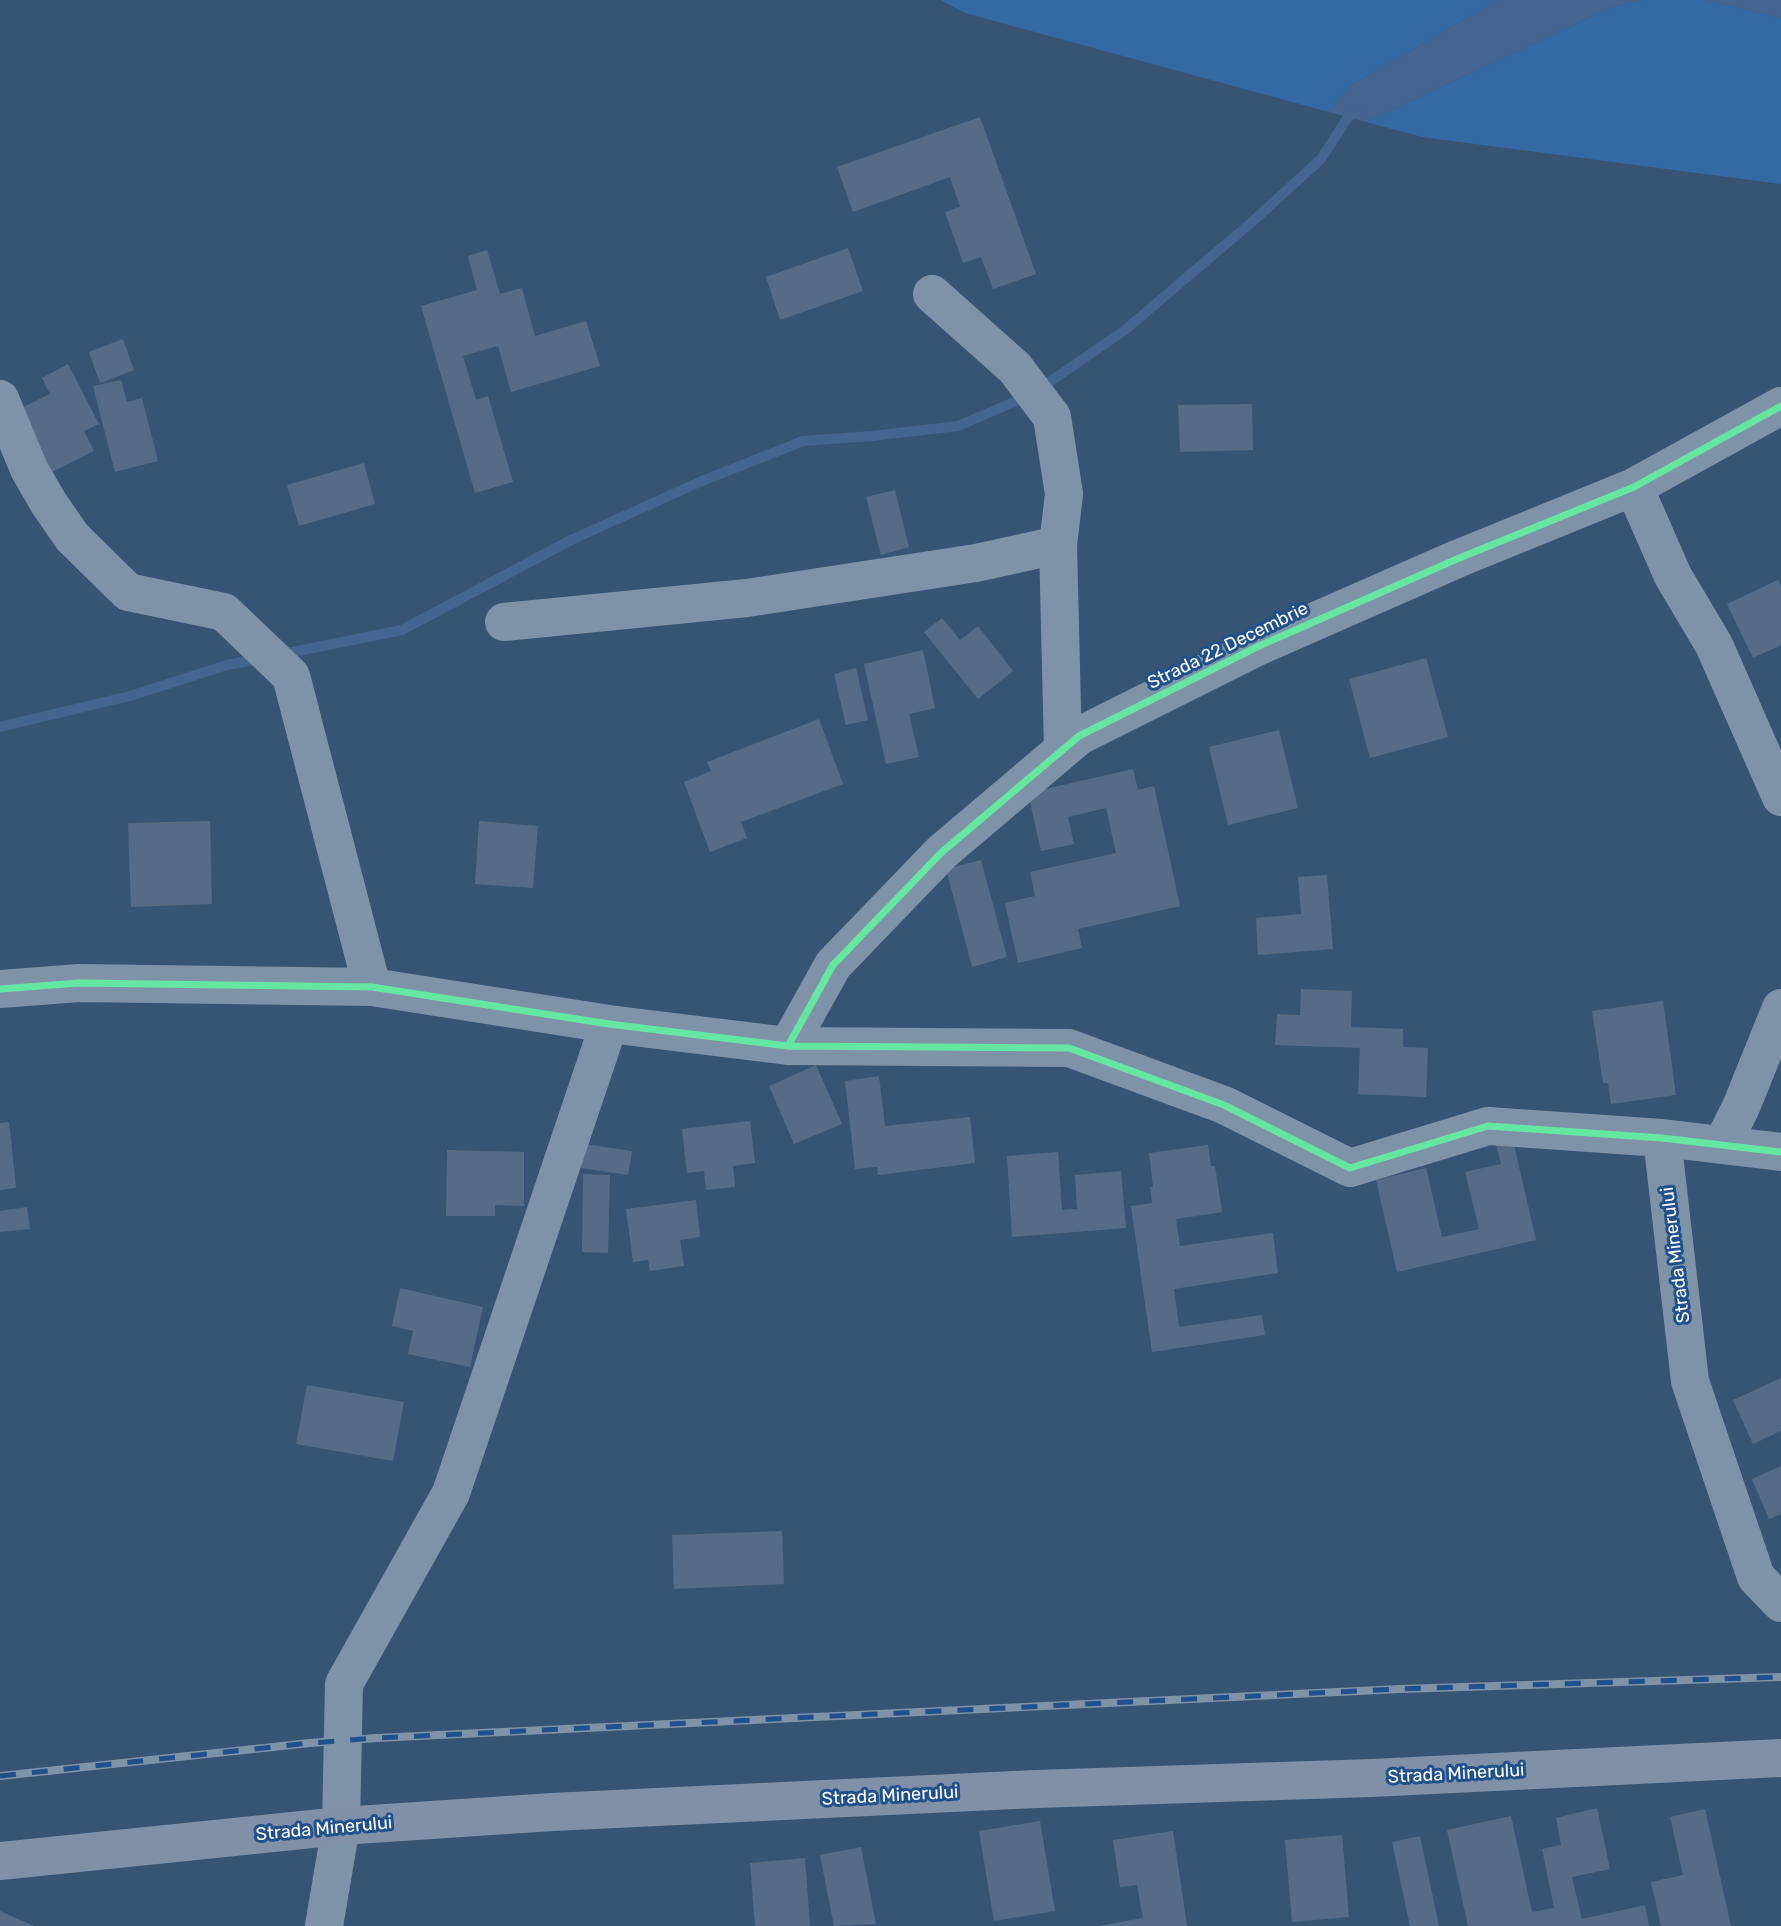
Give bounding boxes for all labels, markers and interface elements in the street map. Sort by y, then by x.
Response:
street label: Strada 22 Decembrie [1144,598,1312,694]
street label: Strada Minerului [1657,1186,1695,1324]
street label: Strada Minerului [1387,1760,1525,1788]
street label: Strada Minerului [821,1782,959,1810]
street label: Strada Minerului [255,1812,393,1846]

